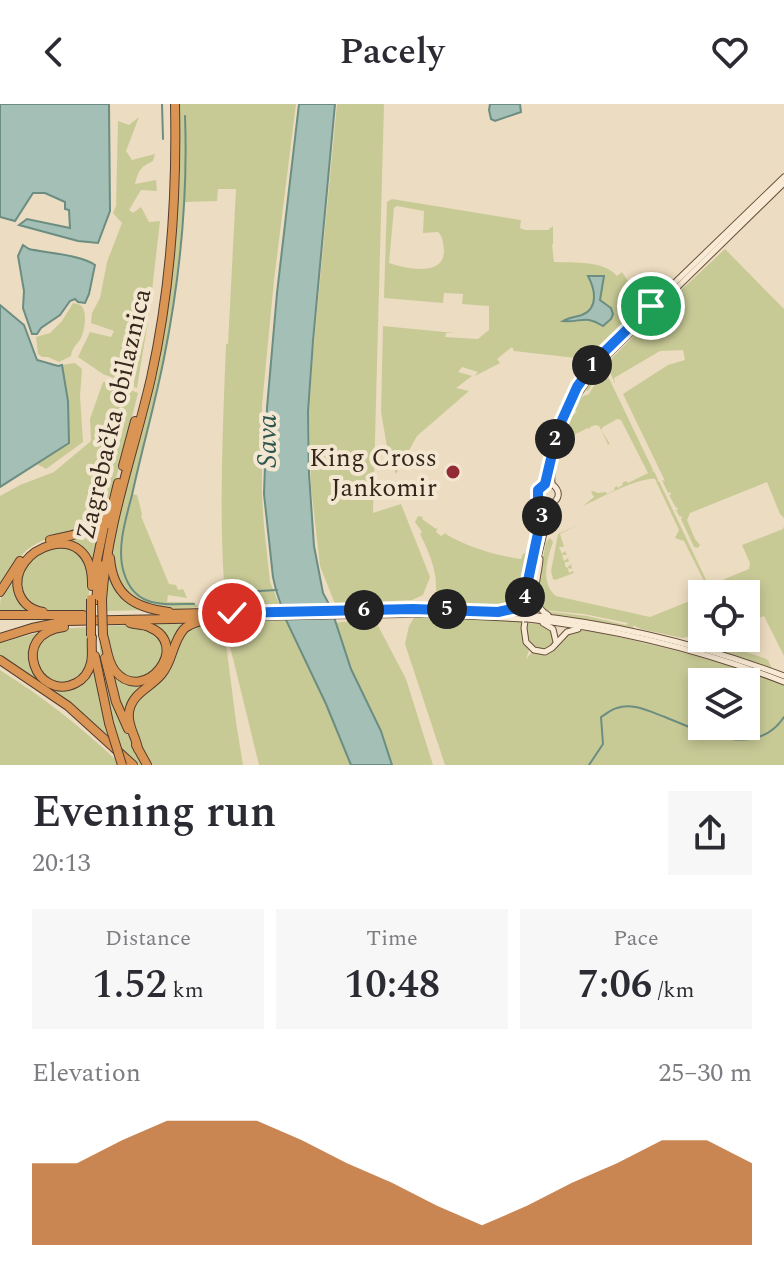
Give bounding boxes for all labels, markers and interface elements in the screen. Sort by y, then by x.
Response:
text: Pacely [340,25,444,80]
icon: back [32,30,76,74]
icon: heart [708,30,752,74]
pin [617,272,685,340]
street label: Zagrebačka obilaznica [66,284,162,544]
icon: arrive [629,284,673,328]
pin: 1 [572,345,612,385]
text: 1 [586,348,598,381]
water label: Sava [246,414,289,468]
pin: 2 [535,419,575,459]
text: 2 [549,422,561,455]
place label: King Cross Jankomir [309,438,437,508]
marker: King Cross Jankomir [444,463,462,481]
pin: 3 [522,496,562,536]
text: 3 [536,499,548,532]
pin: 4 [505,577,545,617]
pin [198,579,266,647]
text: 4 [519,580,531,613]
map controls [688,580,760,740]
button: locate [688,580,760,652]
pin: 5 [427,589,467,629]
pin: 6 [344,590,384,630]
icon: check [210,591,254,635]
text: 5 [441,592,453,625]
text: 6 [358,593,370,626]
button: layers [688,668,760,740]
text: Evening run [32,779,276,846]
button: share [668,791,752,875]
text: 20:13 [32,843,91,883]
text: Distance [105,922,191,955]
text: Time [366,922,418,955]
text: Pace [613,922,659,955]
text: 1.52 [92,955,167,1016]
text: 10:48 [344,955,440,1016]
text: 7:06 [578,955,652,1016]
text: km [167,974,204,1007]
text: /km [652,974,694,1007]
text: Elevation [32,1053,141,1093]
text: 25–30 m [658,1053,752,1093]

